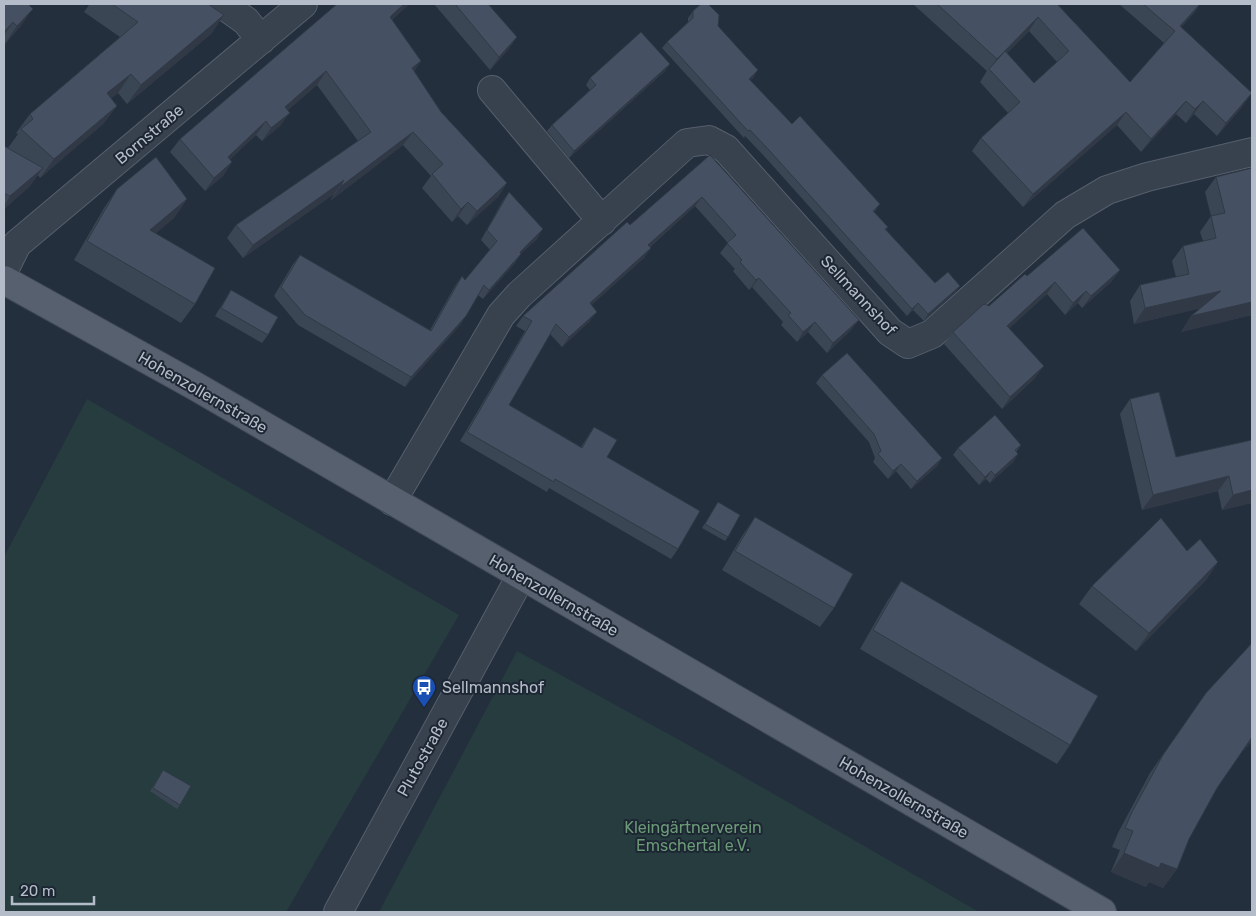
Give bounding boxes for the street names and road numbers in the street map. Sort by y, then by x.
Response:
street label: Bornstraße [111,100,187,168]
street label: Sellmannshof [817,251,901,340]
street label: Hohenzollernstraße [135,348,271,437]
street label: Hohenzollernstraße [486,551,622,640]
street label: Plutostraße [393,715,452,800]
street label: Hohenzollernstraße [836,753,972,842]

